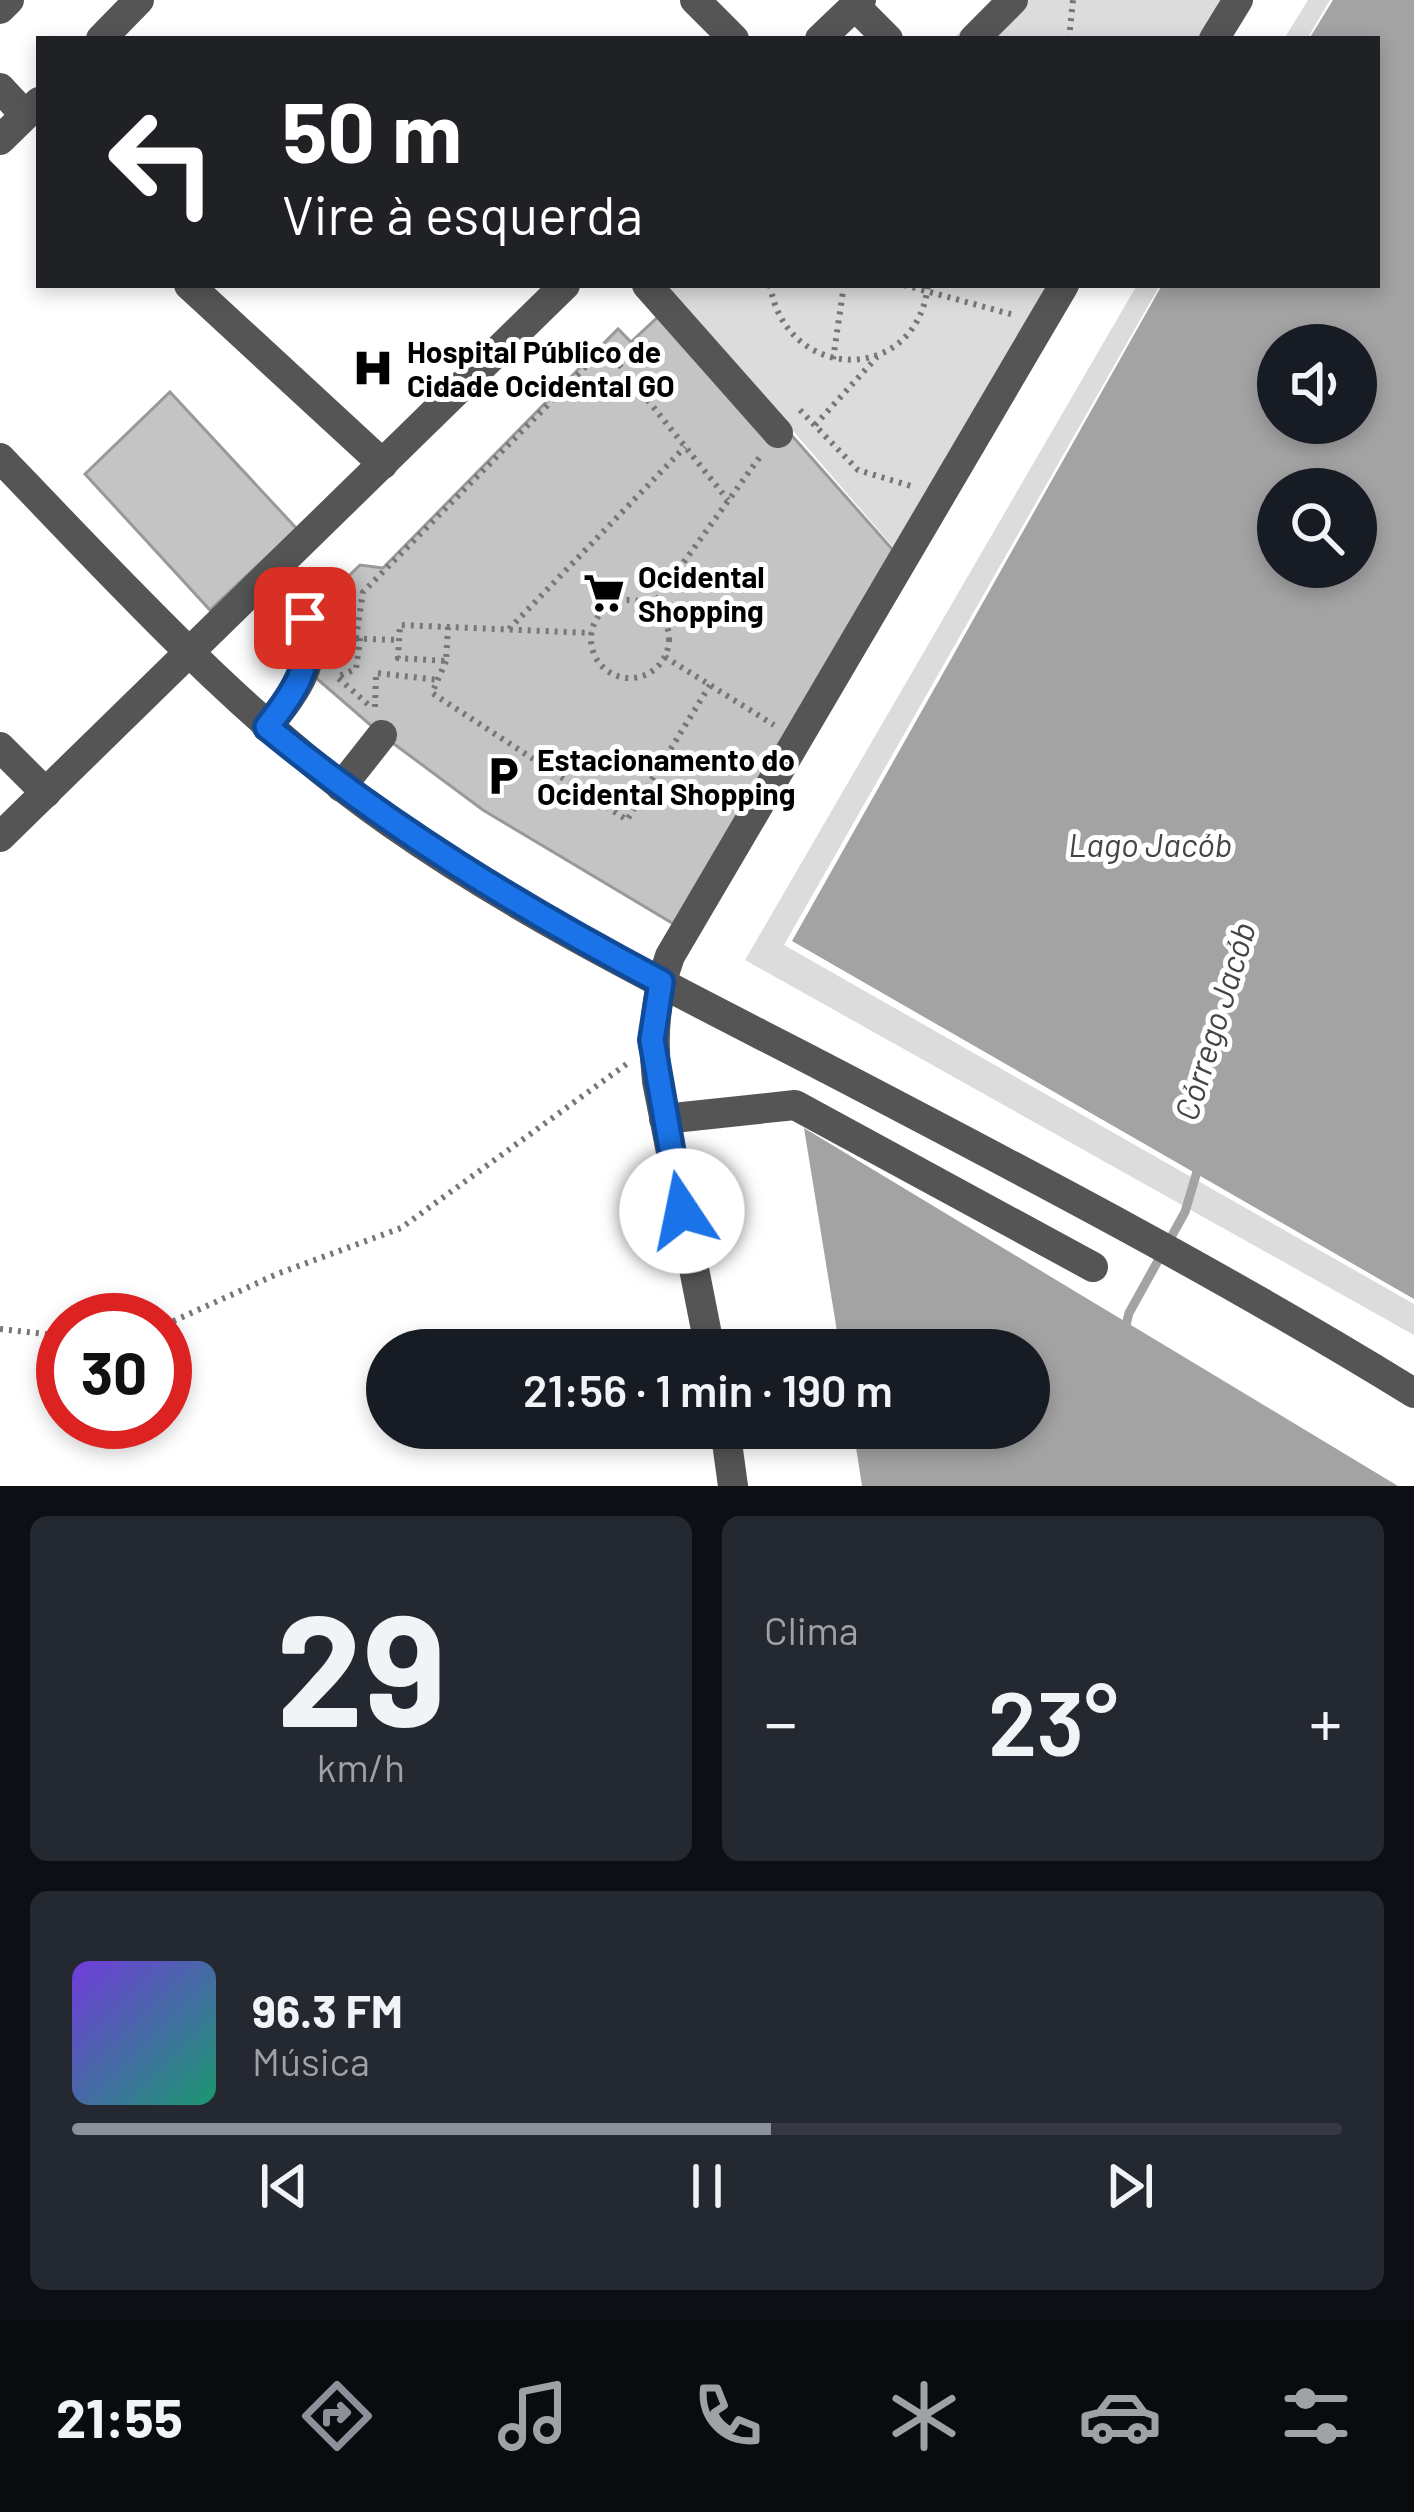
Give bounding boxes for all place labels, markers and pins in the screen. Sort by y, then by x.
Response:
place label: Hospital Público de Cidade Ocidental GO [407,333,675,403]
hospital icon: Hospital Público de Cidade Ocidental GO [350,345,396,391]
place label: Ocidental Shopping [638,558,765,628]
pin [254,567,356,669]
supermarket icon: Ocidental Shopping [581,570,627,616]
place label: Estacionamento do Ocidental Shopping [537,741,795,811]
parking icon: Estacionamento do Ocidental Shopping [480,753,526,799]

